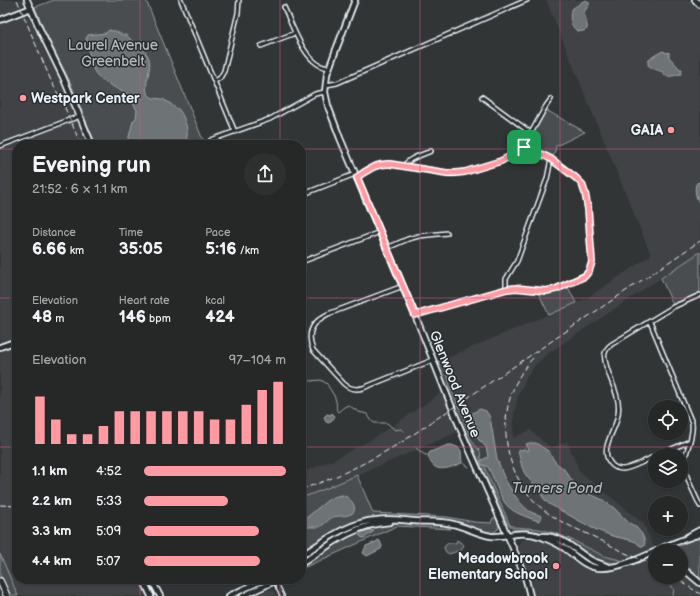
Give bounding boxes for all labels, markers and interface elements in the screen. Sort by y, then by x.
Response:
park label: Laurel Avenue Greenbelt [68,37,158,70]
place label: Westpark Center [31,90,140,107]
marker: Westpark Center [18,93,28,103]
place label: GAIA [631,122,663,139]
marker: GAIA [666,125,676,135]
pin [507,130,541,164]
icon: arrive [513,136,535,158]
text: Evening run [32,152,151,179]
button: share [244,153,286,195]
text: 21:52 · 6 × 1.1 km [32,181,128,197]
text: Distance [32,226,76,239]
text: Time [119,226,143,239]
text: Pace [205,226,230,239]
text: 6.66 [32,239,67,259]
text: 35:05 [119,239,163,259]
text: 5:16 [205,239,237,259]
text: km [67,244,84,257]
text: /km [237,244,259,257]
text: Elevation [32,294,78,307]
text: Heart rate [119,294,169,307]
text: kcal [205,294,225,307]
text: 48 [32,307,52,327]
text: 146 [119,307,146,327]
text: 424 [205,307,235,327]
text: m [52,312,64,325]
text: bpm [146,312,171,325]
street label: Glenwood Avenue [426,328,484,440]
text: Elevation [32,352,86,368]
text: 97–104 m [229,352,286,368]
map controls [648,400,688,584]
button: locate [648,400,688,440]
button: layers [648,448,688,488]
text: 1.1 km [32,463,67,479]
text: 4:52 [96,463,122,479]
water label: Turners Pond [512,479,603,498]
text: 2.2 km [32,493,72,509]
text: 5:33 [96,493,122,509]
button: + [648,496,688,536]
text: 3.3 km [32,523,71,539]
text: 5:09 [96,523,121,539]
button: − [648,544,688,584]
place label: Meadowbrook Elementary School [428,550,549,583]
text: 4.4 km [32,553,72,569]
text: 5:07 [96,553,120,569]
marker: Meadowbrook Elementary School [551,561,561,571]

